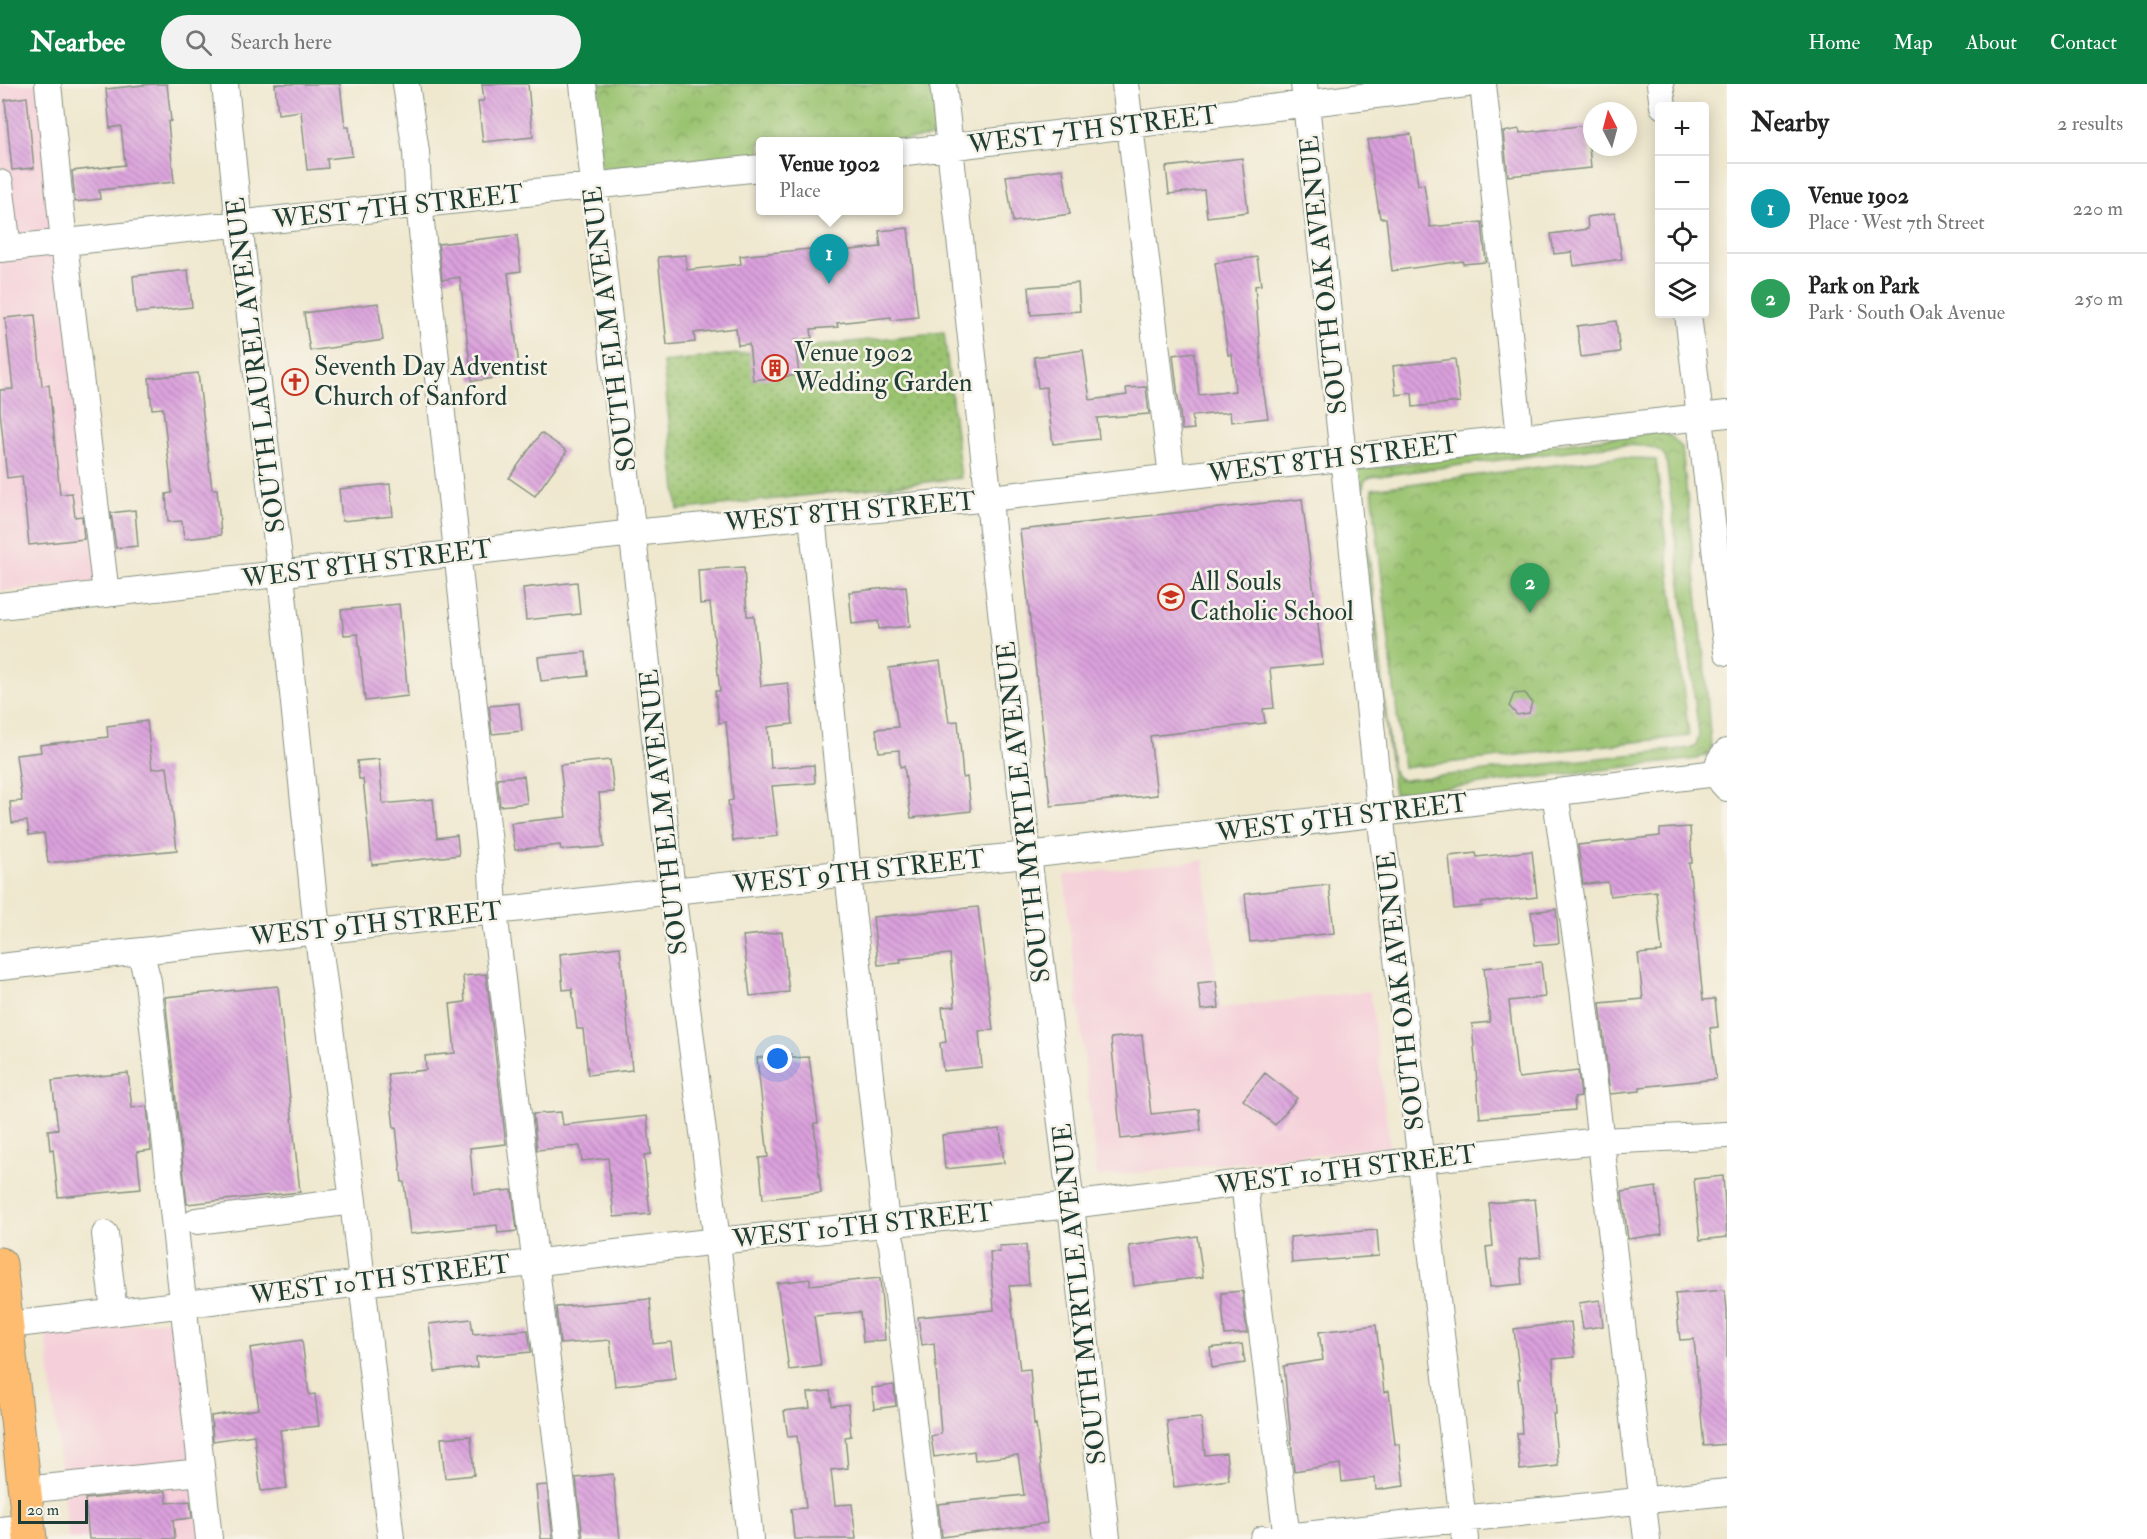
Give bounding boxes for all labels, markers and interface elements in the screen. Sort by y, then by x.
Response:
search box [161,15,581,69]
text: Nearbee [30,25,125,60]
icon: search [182,26,215,59]
text: Search here [230,28,332,56]
text: Home [1808,29,1860,56]
text: Map [1893,29,1933,56]
text: About [1966,29,2017,56]
text: Contact [2050,29,2117,56]
street label: WEST 7TH STREET [965,99,1220,161]
north arrow [1583,102,1637,156]
map controls [1655,102,1709,318]
button: + [1655,102,1709,156]
text: Nearby [1751,107,1829,139]
text: 2 results [2057,111,2123,136]
street label: SOUTH OAK AVENUE [1293,134,1355,416]
popup [756,137,903,215]
text: Venue 1902 [779,150,880,178]
button: − [1655,156,1709,210]
street label: WEST 7TH STREET [270,178,525,236]
text: Place [779,178,821,203]
text: Venue 1902 [1808,182,1909,210]
street label: SOUTH ELM AVENUE [577,184,643,474]
street label: SOUTH LAUREL AVENUE [220,195,292,535]
text: 1 [1767,196,1774,221]
text: 220 m [2073,196,2123,221]
button: locate [1655,210,1709,264]
text: Place · West 7th Street [1808,210,1985,235]
pin: 1 [810,234,848,284]
button: layers [1655,264,1709,318]
text: Park on Park [1808,272,1919,300]
text: 2 [1765,286,1776,311]
text: 250 m [2074,286,2123,311]
text: Park · South Oak Avenue [1808,300,2005,325]
place label: Venue 1902 Wedding Garden [793,337,972,399]
place label: Seventh Day Adventist Church of Sanford [314,351,548,413]
building icon: Venue 1902 Wedding Garden [760,353,790,383]
church icon: Seventh Day Adventist Church of Sanford [280,367,310,397]
street label: WEST 8TH STREET [1205,428,1460,490]
street label: WEST 8TH STREET [722,485,977,539]
street label: WEST 8TH STREET [239,533,494,595]
pin: 2 [1510,564,1550,613]
place label: All Souls Catholic School [1189,566,1354,628]
school or university icon: All Souls Catholic School [1156,582,1186,612]
street label: SOUTH MYRTLE AVENUE [990,640,1058,984]
street label: SOUTH ELM AVENUE [633,667,695,957]
street label: WEST 9TH STREET [1214,787,1469,849]
street label: WEST 9TH STREET [731,843,986,901]
street label: SOUTH OAK AVENUE [1370,850,1432,1132]
street label: WEST 9TH STREET [248,895,503,953]
your location [763,1044,792,1073]
street label: SOUTH MYRTLE AVENUE [1046,1122,1114,1466]
street label: WEST 10TH STREET [1213,1138,1478,1202]
street label: WEST 10TH STREET [730,1196,995,1256]
street label: WEST 10TH STREET [247,1248,512,1312]
scale bar [18,1497,88,1524]
text: 20 m [27,1500,59,1520]

